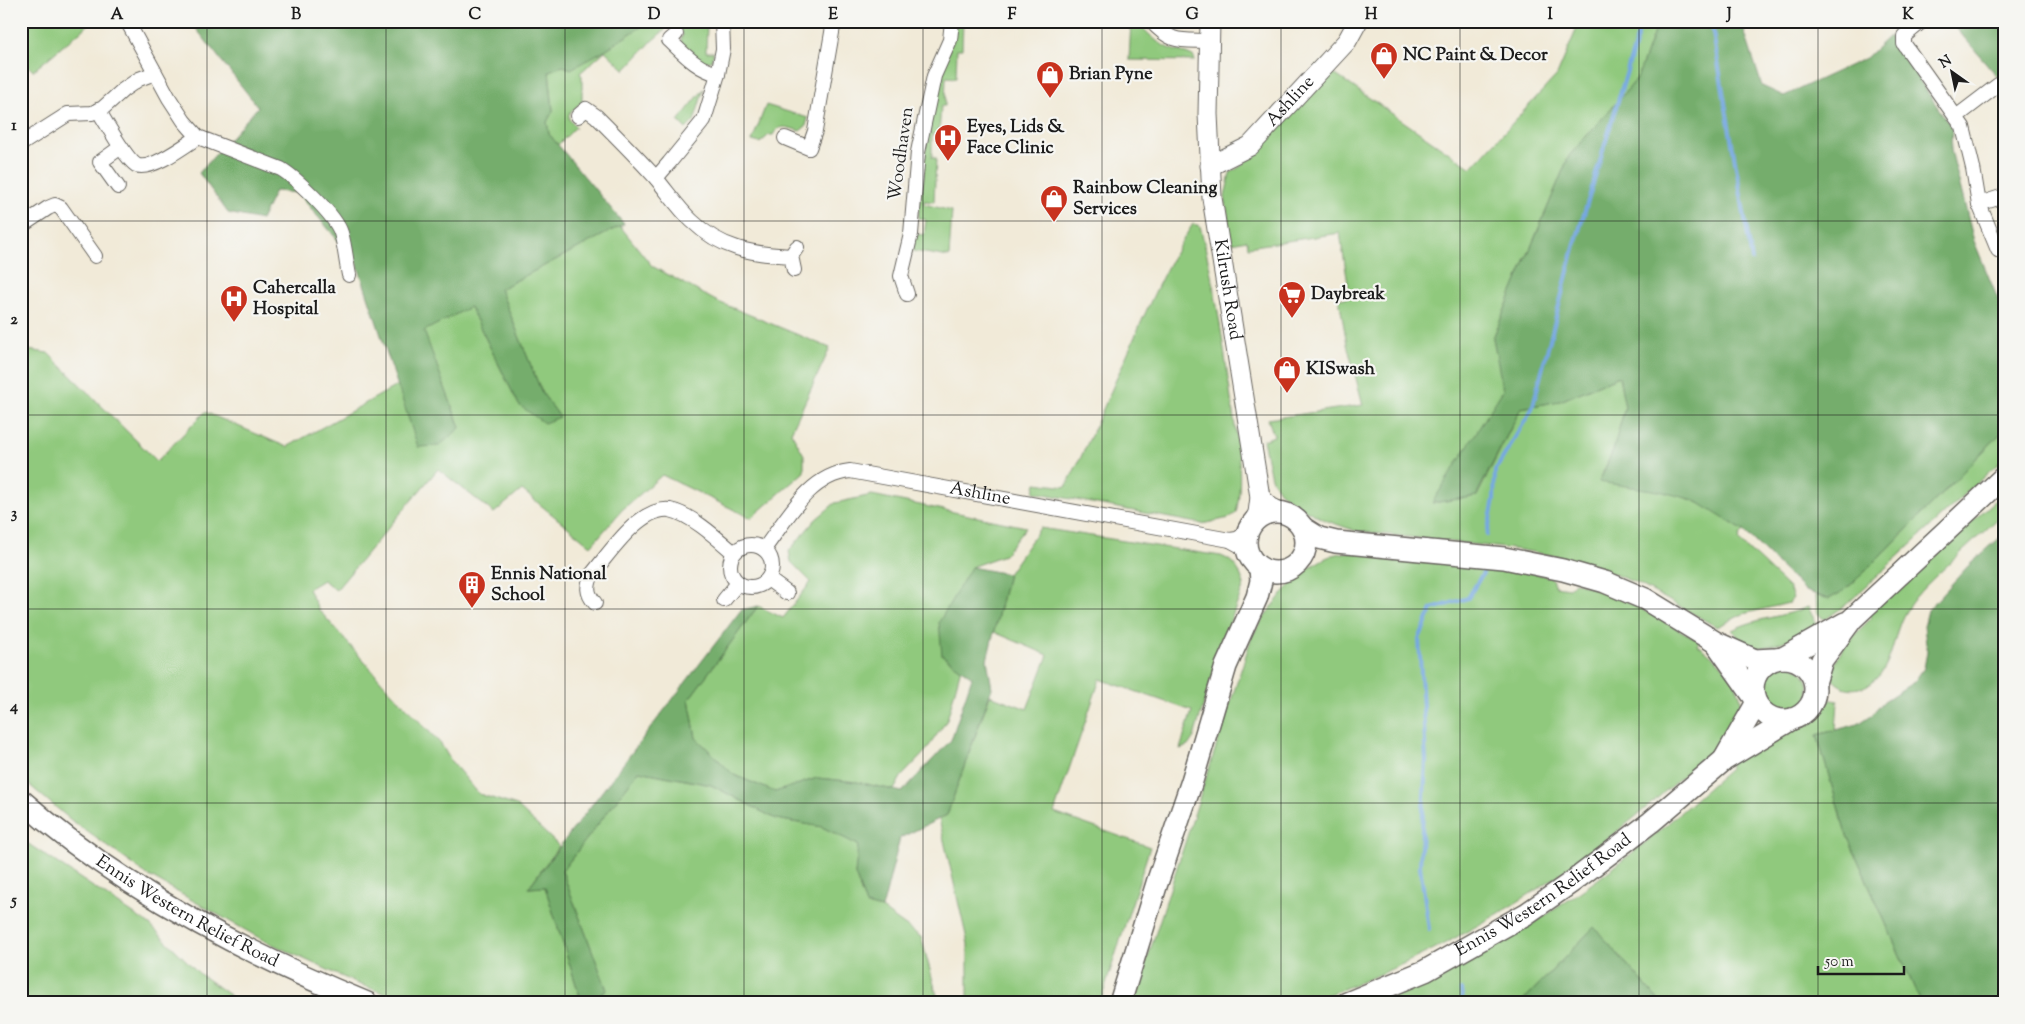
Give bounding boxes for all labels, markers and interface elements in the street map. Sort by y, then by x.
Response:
text: A [111,4,124,27]
text: B [291,4,301,27]
text: C [469,4,482,27]
text: D [648,4,661,27]
text: E [828,4,838,27]
text: F [1008,4,1017,27]
text: G [1185,4,1199,27]
text: H [1365,4,1378,27]
text: I [1547,4,1553,27]
text: J [1725,4,1732,27]
text: K [1902,4,1914,27]
shop icon: NC Paint & Decor [1369,41,1399,80]
place label: NC Paint & Decor [1403,43,1548,69]
north arrow [1928,48,1978,98]
text: N [1936,51,1956,74]
shop icon: Brian Pyne [1035,60,1065,99]
place label: Brian Pyne [1069,62,1153,88]
street label: Ashline [1261,70,1321,133]
street label: Woodhaven [883,105,922,203]
text: 1 [11,115,17,138]
place label: Eyes, Lids & Face Clinic [967,115,1065,162]
hospital icon: Eyes, Lids & Face Clinic [933,123,963,162]
place label: Rainbow Cleaning Services [1073,176,1218,223]
shop icon: Rainbow Cleaning Services [1039,184,1069,223]
street label: Kilrush Road [1206,237,1248,342]
place label: Cahercalla Hospital [253,276,337,323]
supermarket icon: Daybreak [1277,280,1307,319]
place label: Daybreak [1311,282,1385,308]
hospital icon: Cahercalla Hospital [219,284,249,323]
text: 2 [10,309,18,332]
shop icon: KISwash [1272,355,1302,394]
place label: KISwash [1306,357,1375,383]
street label: Ashline [948,476,1012,513]
text: 3 [11,503,18,526]
place label: Ennis National School [491,562,608,609]
building icon: Ennis National School [457,570,487,609]
text: 4 [9,696,18,719]
street label: Ennis Western Relief Road [1451,828,1638,964]
street label: Ennis Western Relief Road [90,850,283,975]
text: 5 [9,890,17,913]
scale bar [1818,944,1904,976]
text: 50 m [1824,952,1854,973]

